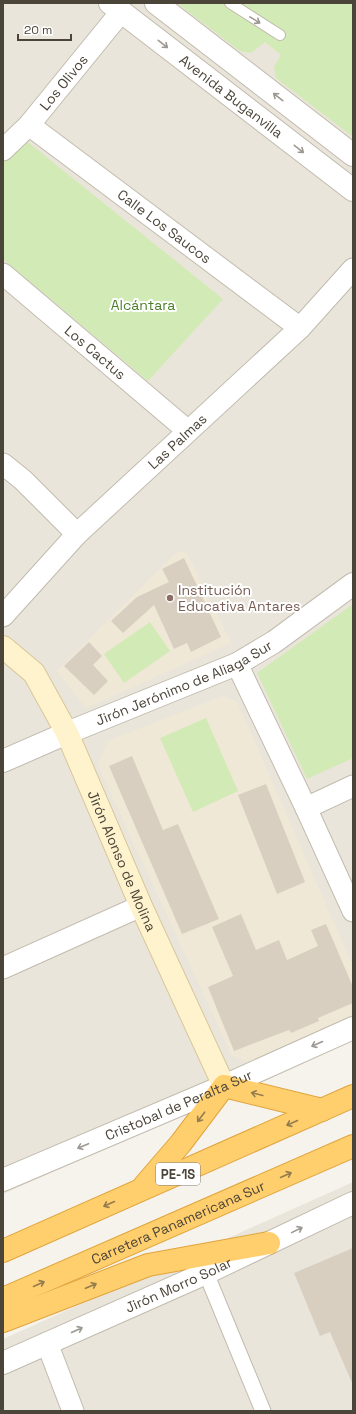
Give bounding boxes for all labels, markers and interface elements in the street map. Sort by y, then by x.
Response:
scale bar [18,16,71,42]
one-way arrow [249,16,261,24]
text: 20 m [24,22,52,38]
one-way arrow [157,40,168,48]
street label: Los Olivos [36,51,92,114]
street label: Avenida Buganvilla [176,51,287,142]
one-way arrow [272,92,283,101]
one-way arrow [294,145,305,153]
street label: Calle Los Saucos [114,185,215,267]
park label: Alcántara [111,296,175,314]
street label: Los Cactus [61,321,130,383]
street label: Las Palmas [144,410,211,473]
place label: Institución Educativa Antares [178,581,300,615]
marker: Institución Educativa Antares [165,593,175,603]
street label: Jirón Jerónimo de Aliaga Sur [93,636,275,730]
street label: Jirón Alonso de Molina [84,787,160,934]
one-way arrow [312,1041,324,1048]
street label: Cristobal de Peralta Sur [102,1065,255,1145]
one-way arrow [250,1090,263,1097]
one-way arrow [196,1112,205,1123]
one-way arrow [286,1120,298,1127]
one-way arrow [77,1143,89,1151]
road number: PE-1S [156,1163,200,1185]
one-way arrow [280,1171,292,1178]
street label: Carretera Panamericana Sur [88,1177,268,1268]
one-way arrow [103,1201,115,1209]
one-way arrow [291,1226,303,1233]
street label: Jirón Morro Solar [122,1253,235,1317]
one-way arrow [32,1279,44,1287]
one-way arrow [85,1282,97,1290]
one-way arrow [71,1326,83,1333]

